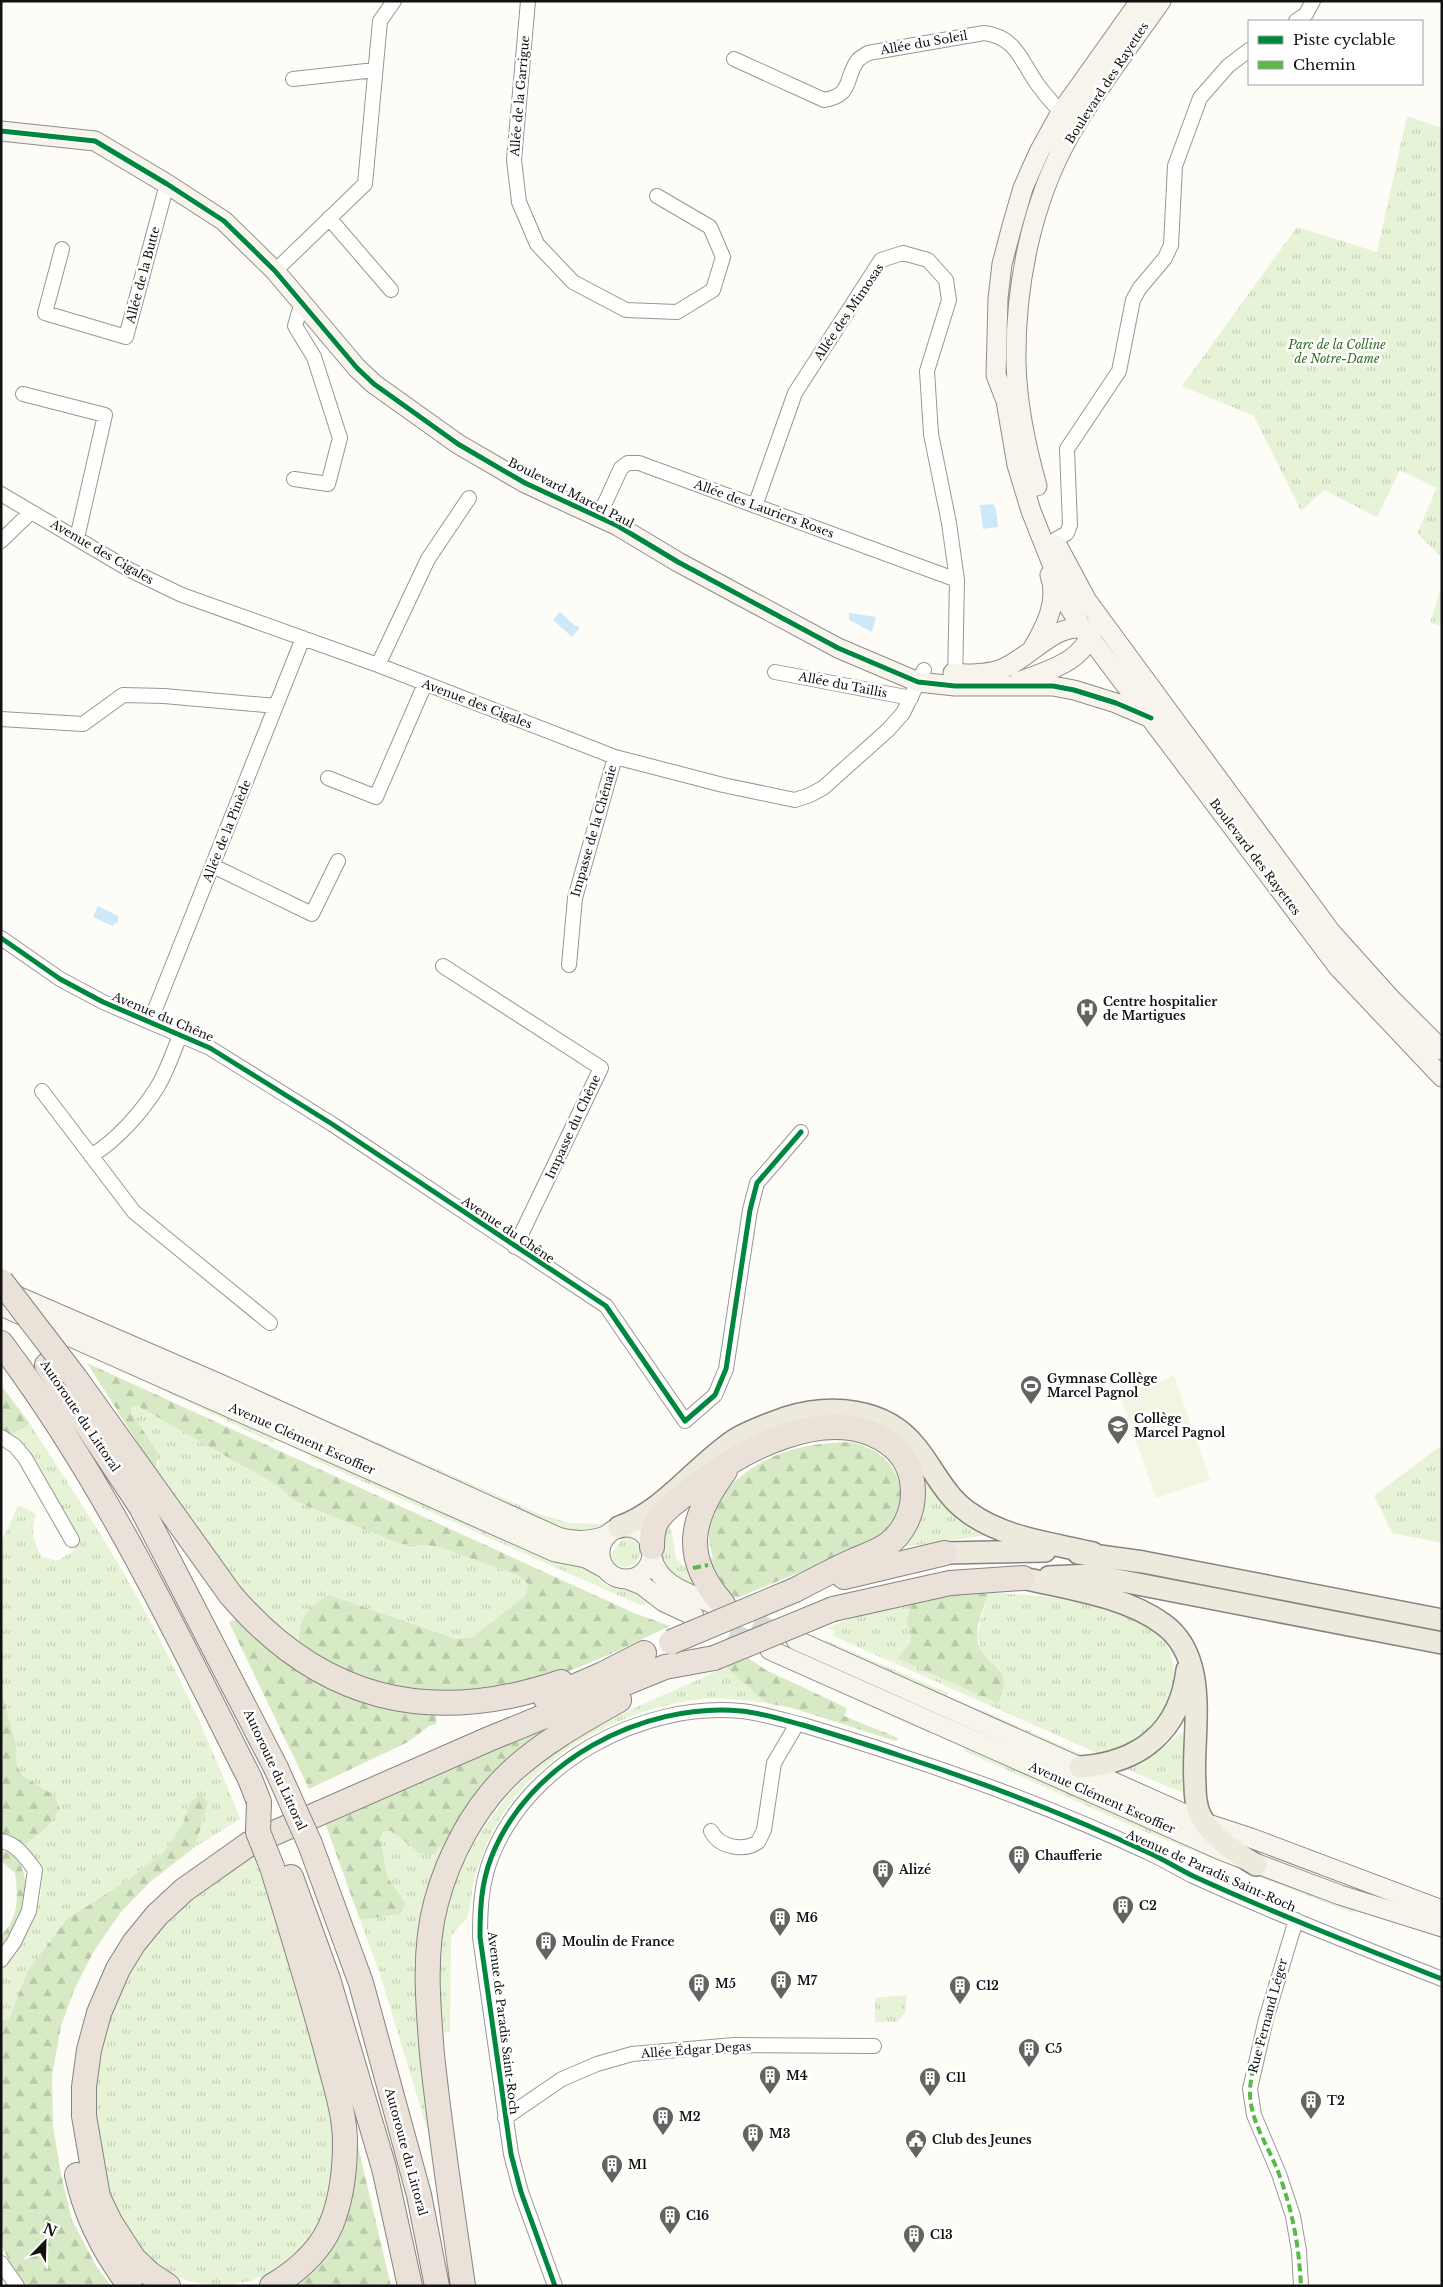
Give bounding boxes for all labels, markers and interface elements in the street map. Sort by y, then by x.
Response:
street label: Boulevard des Rayettes [1062,19,1152,146]
legend [1248,20,1423,85]
street label: Allée du Soleil [878,27,969,58]
text: Piste cyclable [1293,30,1396,49]
street label: Allée de la Garrigue [507,35,532,158]
text: Chemin [1293,55,1356,74]
street label: Allée de la Butte [122,225,163,326]
street label: Allée des Mimosas [810,260,887,364]
park label: Parc de la Colline de Notre-Dame [1287,337,1386,366]
street label: Boulevard Marcel Paul [506,454,637,531]
street label: Allée des Lauriers Roses [691,476,836,541]
street label: Avenue des Cigales [47,515,157,587]
street label: Allée du Taillis [797,668,889,700]
street label: Avenue des Cigales [419,675,534,731]
street label: Impasse de la Chênaie [567,763,620,899]
street label: Allée de la Pinède [199,777,254,885]
street label: Boulevard des Rayettes [1207,795,1304,918]
street label: Avenue du Chêne [109,988,216,1045]
place label: Centre hospitalier de Martigues [1103,994,1217,1023]
hospital icon: Centre hospitalier de Martigues [1075,997,1099,1028]
street label: Impasse du Chêne [542,1072,603,1181]
street label: Avenue du Chêne [458,1192,558,1266]
street label: Autoroute du Littoral [37,1356,123,1474]
place label: Gymnase Collège Marcel Pagnol [1047,1371,1157,1400]
sports icon: Gymnase Collège Marcel Pagnol [1019,1374,1043,1405]
street label: Avenue Clément Escoffier [226,1399,378,1478]
place label: Collège Marcel Pagnol [1134,1411,1226,1440]
school or university icon: Collège Marcel Pagnol [1106,1414,1130,1445]
street label: Autoroute du Littoral [240,1706,310,1833]
street label: Avenue Clément Escoffier [1026,1758,1178,1837]
street label: Avenue de Paradis Saint-Roch [1123,1826,1298,1915]
building icon: Chaufferie [1007,1844,1031,1875]
place label: Chaufferie [1035,1848,1102,1863]
building icon: Alizé [871,1858,895,1889]
place label: Alizé [898,1862,931,1877]
building icon: C2 [1111,1894,1135,1925]
place label: C2 [1139,1898,1157,1913]
building icon: M6 [768,1906,792,1937]
place label: M6 [796,1910,818,1925]
street label: Avenue de Paradis Saint-Roch [485,1930,522,2115]
building icon: Moulin de France [534,1930,558,1961]
place label: Moulin de France [562,1934,675,1949]
street label: Rue Fernand Léger [1245,1957,1290,2075]
building icon: M7 [769,1969,793,2000]
building icon: M5 [687,1972,711,2003]
place label: M7 [797,1973,818,1988]
building icon: C12 [948,1974,972,2005]
place label: M5 [715,1976,736,1991]
place label: C12 [976,1978,999,1993]
street label: Allée Édgar Degas [639,2037,752,2061]
building icon: C5 [1017,2037,1041,2068]
place label: C5 [1045,2041,1062,2056]
building icon: M4 [758,2064,782,2095]
building icon: C11 [918,2066,942,2097]
place label: M4 [786,2068,808,2083]
place label: C11 [946,2070,966,2085]
street label: Autoroute du Littoral [382,2085,431,2217]
building icon: T2 [1299,2089,1323,2120]
place label: T2 [1327,2093,1345,2108]
building icon: M2 [651,2105,675,2136]
place label: M2 [679,2109,701,2124]
building icon: M3 [741,2122,765,2153]
place label: M3 [769,2126,791,2141]
public building icon: Club des Jeunes [904,2128,928,2159]
place label: Club des Jeunes [932,2132,1032,2147]
building icon: M1 [600,2153,624,2184]
place label: M1 [628,2157,647,2172]
building icon: C16 [658,2204,682,2235]
place label: C16 [686,2208,709,2223]
north arrow [20,2217,70,2267]
text: N [41,2219,60,2241]
building icon: C13 [902,2223,926,2254]
place label: C13 [930,2227,953,2242]

